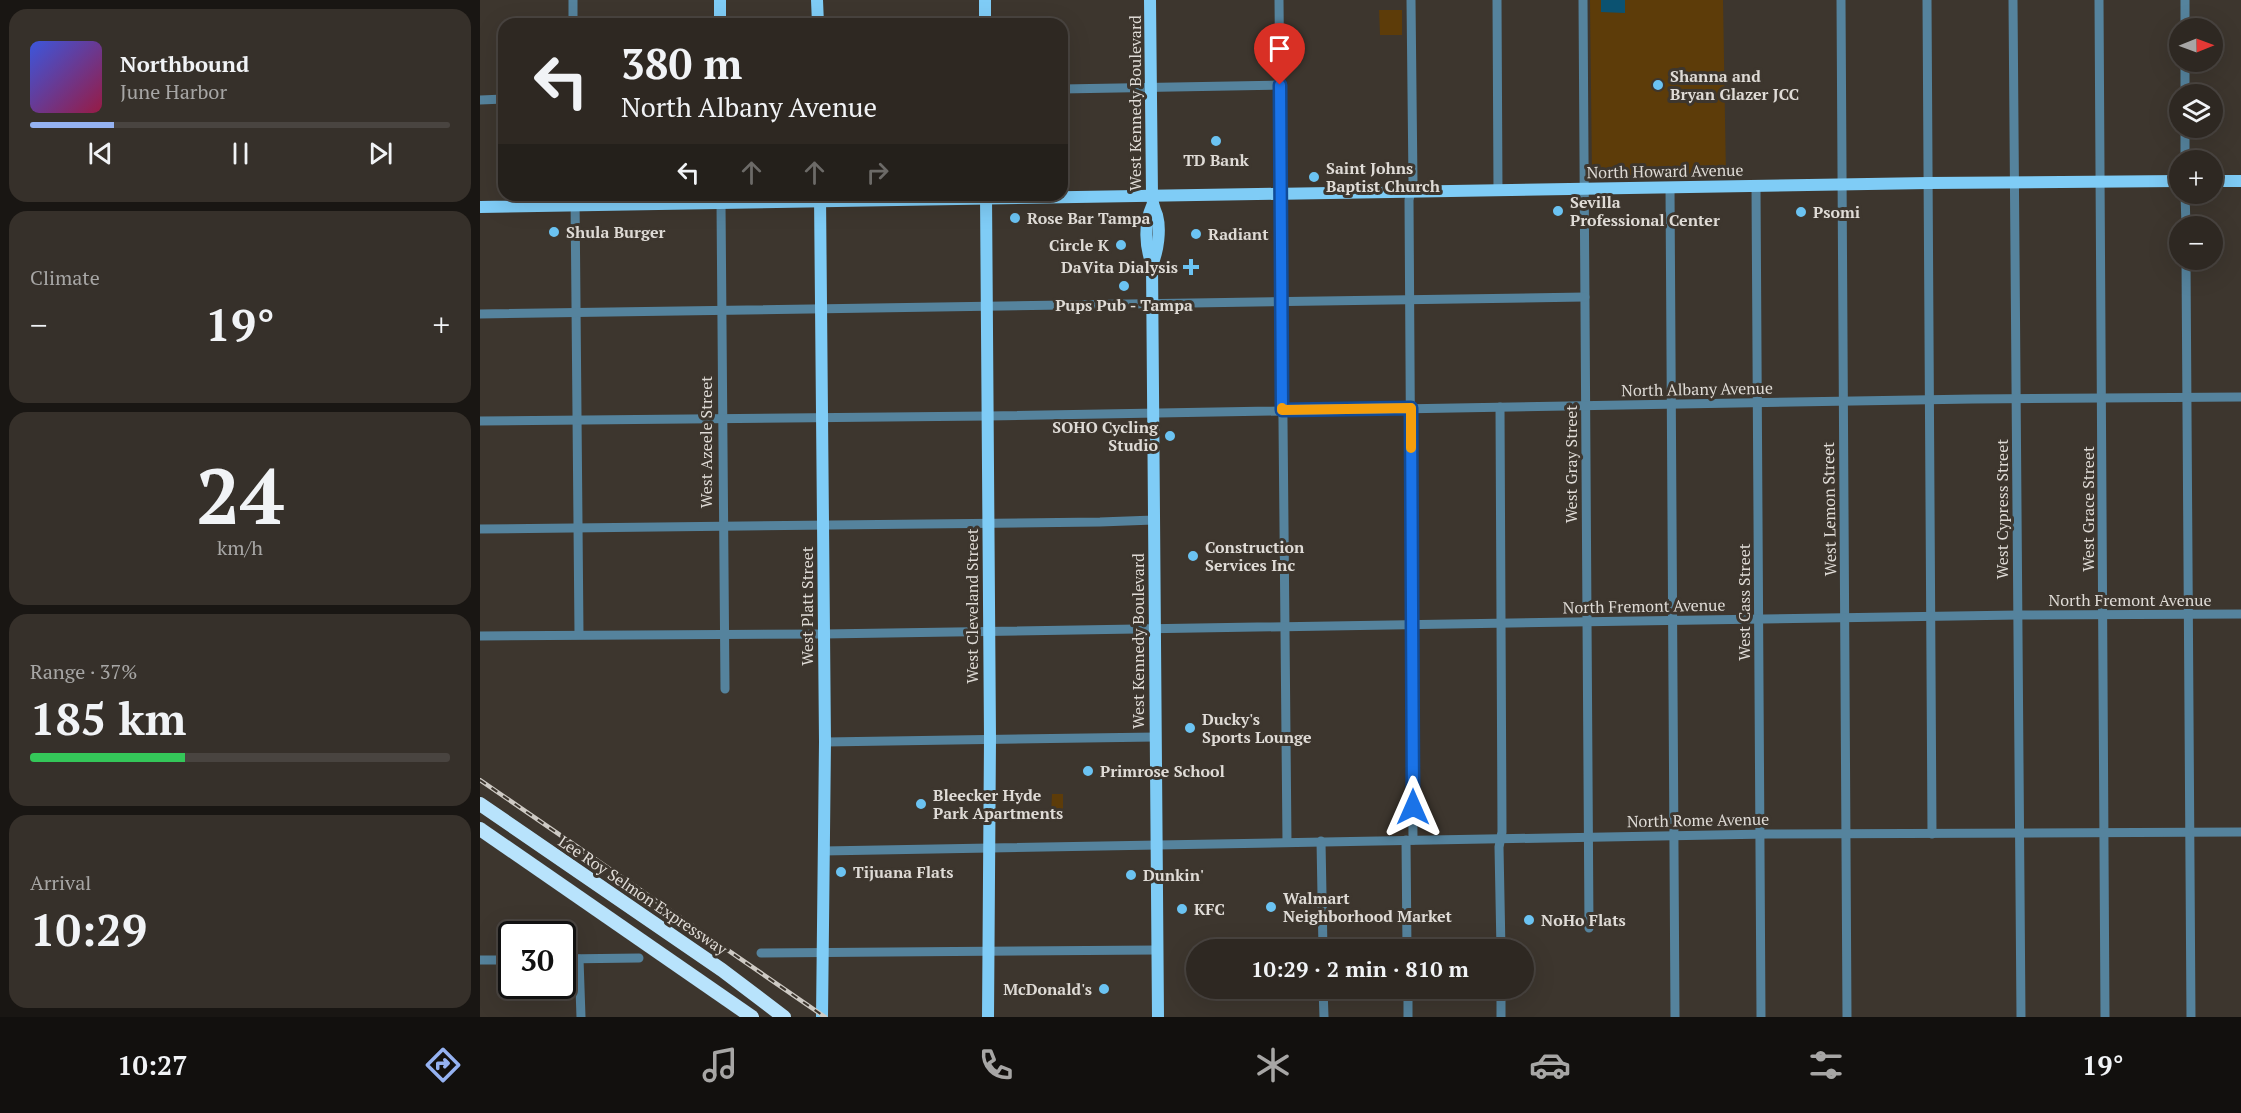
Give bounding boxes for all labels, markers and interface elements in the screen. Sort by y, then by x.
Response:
street label: West Kennedy Boulevard [1124,15,1146,191]
north arrow [2169,18,2223,72]
map controls [2169,18,2223,270]
pin [1254,23,1305,85]
icon: arrive [1263,32,1296,65]
text: 380 m [621,35,742,91]
icon: left [522,42,600,120]
text: Northbound [120,49,249,78]
place label: Shanna and Bryan Glazer JCC [1670,65,1799,105]
text: June Harbor [120,78,227,105]
marker: Shanna and Bryan Glazer JCC [1651,78,1665,92]
button: layers [2169,84,2223,138]
text: North Albany Avenue [621,89,877,125]
marker: TD Bank [1209,134,1223,148]
icon: previous [84,137,117,170]
icon: pause [224,137,257,170]
icon: next [364,137,397,170]
place label: TD Bank [1183,149,1250,171]
button: + [2169,150,2223,204]
icon: left [672,156,705,189]
icon: ahead [735,156,768,189]
icon: ahead [798,156,831,189]
icon: right [861,156,894,189]
place label: Saint Johns Baptist Church [1326,157,1441,197]
street label: North Howard Avenue [1586,159,1744,183]
marker: Saint Johns Baptist Church [1307,170,1321,184]
place label: Sevilla Professional Center [1570,191,1720,231]
place label: Psomi [1813,201,1860,223]
marker: Sevilla Professional Center [1551,204,1565,218]
marker: Psomi [1794,205,1808,219]
place label: Rose Bar Tampa [1027,207,1151,229]
marker: Rose Bar Tampa [1008,211,1022,225]
button: − [2169,216,2223,270]
place label: Shula Burger [566,221,666,243]
place label: Radiant [1208,223,1269,245]
marker: Shula Burger [547,225,561,239]
marker: Radiant [1189,227,1203,241]
place label: Circle K [1049,234,1110,256]
marker: Circle K [1114,238,1128,252]
place label: DaVita Dialysis [1061,256,1178,278]
marker: DaVita Dialysis [1182,258,1200,276]
text: Climate [30,264,100,291]
marker: Pups Pub - Tampa [1117,279,1131,293]
text: 19° [205,294,275,354]
place label: Pups Pub - Tampa [1055,294,1193,316]
text: − [30,303,48,346]
text: + [432,303,450,346]
street label: West Azeele Street [695,376,717,508]
street label: North Albany Avenue [1621,377,1773,401]
street label: West Gray Street [1560,405,1582,523]
place label: SOHO Cycling Studio [1052,416,1159,456]
marker: SOHO Cycling Studio [1163,429,1177,443]
street label: West Cypress Street [1991,439,2013,579]
street label: West Lemon Street [1817,442,1841,576]
text: 24 [196,443,284,546]
street label: West Grace Street [2077,446,2099,572]
street label: West Cleveland Street [961,528,983,684]
text: km/h [217,534,263,561]
place label: Construction Services Inc [1205,536,1305,576]
street label: West Cass Street [1733,543,1755,661]
street label: West Platt Street [796,546,818,666]
marker: Construction Services Inc [1186,549,1200,563]
street label: West Kennedy Boulevard [1127,553,1149,729]
street label: North Fremont Avenue [2049,589,2211,611]
street label: North Fremont Avenue [1562,594,1726,618]
text: Range · 37% [30,658,137,685]
text: 185 km [30,688,186,748]
place label: Ducky's Sports Lounge [1202,708,1312,748]
marker: Ducky's Sports Lounge [1183,721,1197,735]
place label: Primrose School [1100,760,1225,782]
marker: Primrose School [1081,764,1095,778]
position arrow [1381,775,1445,839]
place label: Bleecker Hyde Park Apartments [933,784,1063,824]
marker: Bleecker Hyde Park Apartments [914,797,928,811]
street label: North Rome Avenue [1627,808,1769,832]
street label: Lee Roy Selmon Expressway [554,830,732,960]
place label: Tijuana Flats [853,861,954,883]
place label: Dunkin' [1143,864,1204,886]
marker: Tijuana Flats [834,865,848,879]
marker: Dunkin' [1124,868,1138,882]
text: Arrival [30,869,91,896]
place label: Walmart Neighborhood Market [1283,887,1453,927]
place label: KFC [1194,898,1225,920]
text: 10:29 [30,899,147,959]
marker: Walmart Neighborhood Market [1264,900,1278,914]
marker: KFC [1175,902,1189,916]
place label: NoHo Flats [1541,909,1626,931]
marker: NoHo Flats [1522,913,1536,927]
speed limit sign: 30 [498,921,576,999]
text: 10:29 · 2 min · 810 m [1251,954,1469,983]
place label: McDonald's [1003,978,1092,1000]
marker: McDonald's [1097,982,1111,996]
icon: directions [422,1044,464,1086]
icon: music [699,1044,741,1086]
icon: phone [975,1044,1017,1086]
icon: climate [1252,1044,1294,1086]
icon: car [1529,1044,1571,1086]
icon: filters [1805,1044,1847,1086]
text: 10:27 [117,1047,188,1083]
text: 19° [2082,1047,2124,1083]

